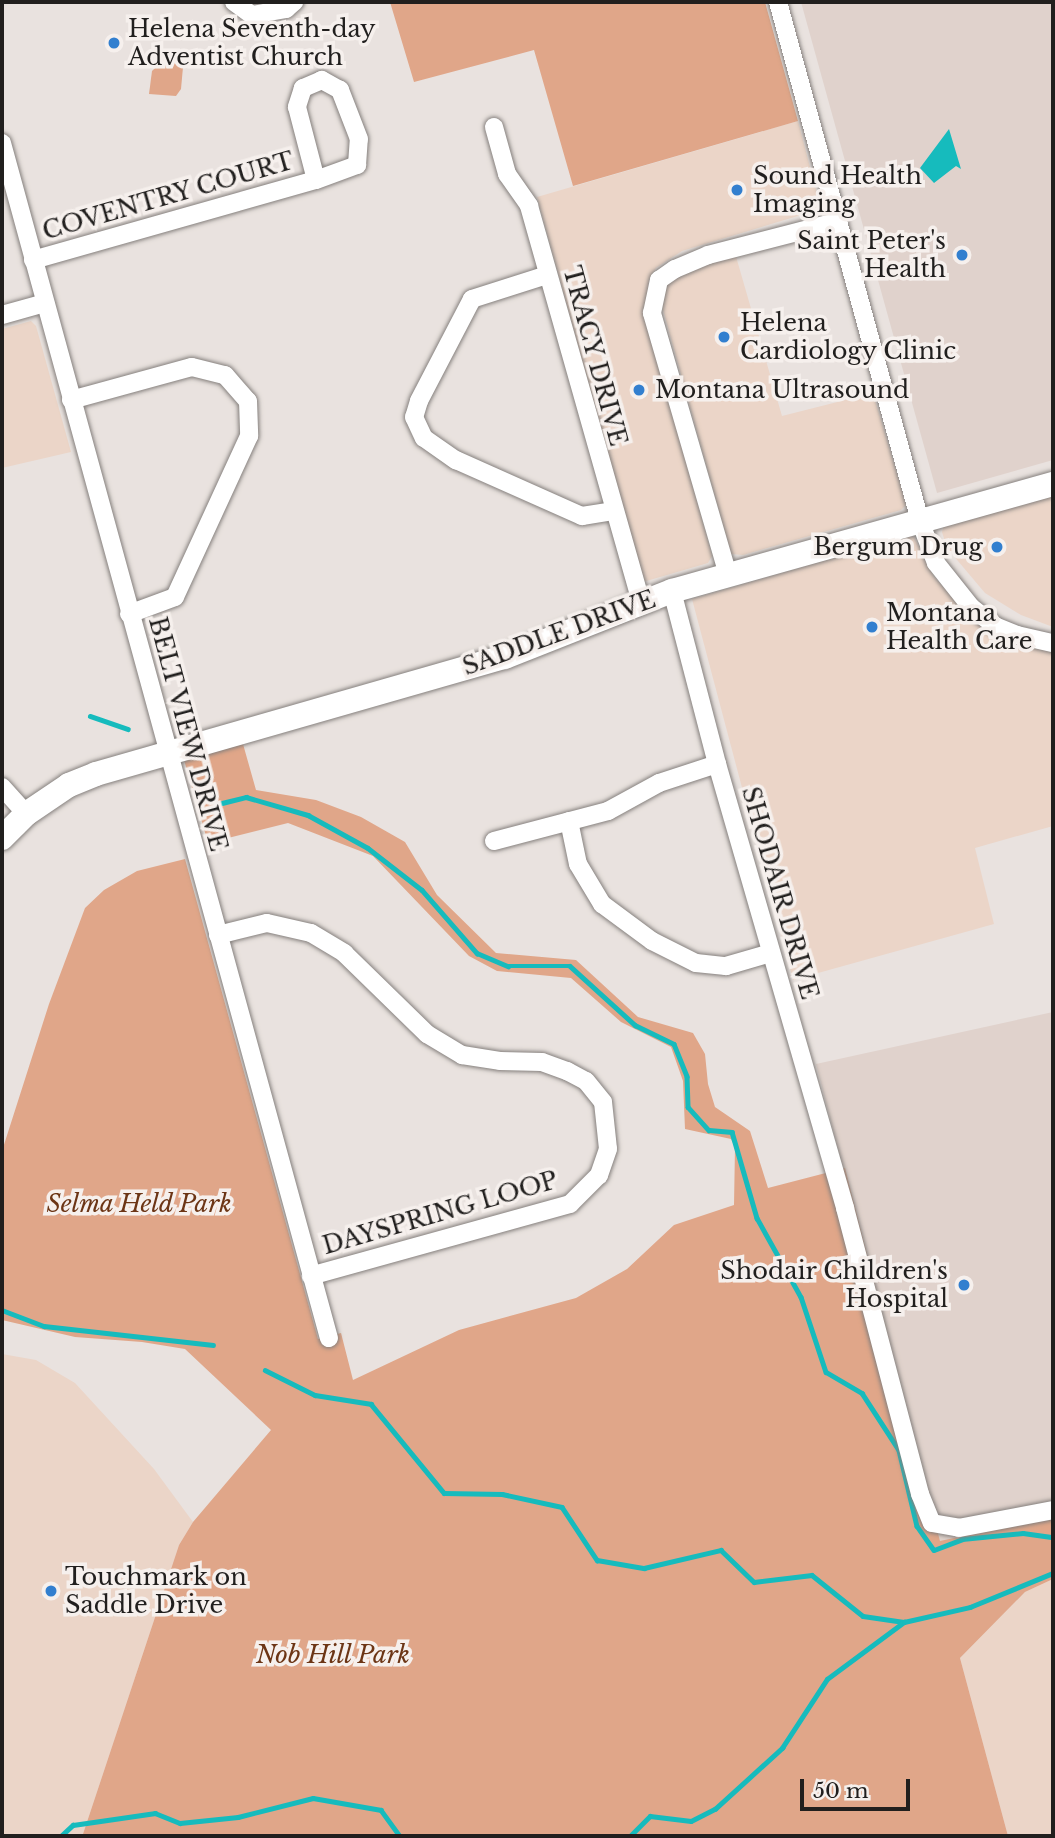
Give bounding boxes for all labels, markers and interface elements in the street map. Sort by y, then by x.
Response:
place label: Helena Seventh-day Adventist Church [128,15,376,71]
marker: Helena Seventh-day Adventist Church [106,35,122,51]
street label: COVENTRY COURT [39,146,297,246]
place label: Sound Health Imaging [753,162,922,218]
marker: Sound Health Imaging [727,180,747,200]
place label: Saint Peter's Health [797,227,946,283]
marker: Saint Peter's Health [952,245,972,265]
street label: TRACY DRIVE [557,262,633,450]
place label: Helena Cardiology Clinic [740,309,957,365]
marker: Helena Cardiology Clinic [714,327,734,347]
place label: Montana Ultrasound [655,376,910,404]
marker: Montana Ultrasound [629,380,649,400]
place label: Bergum Drug [813,533,983,561]
marker: Bergum Drug [989,539,1005,555]
street label: SADDLE DRIVE [459,585,659,681]
place label: Montana Health Care [886,599,1032,655]
street label: BELT VIEW DRIVE [143,612,233,856]
marker: Montana Health Care [864,619,880,635]
street label: SHODAIR DRIVE [736,783,824,1003]
street label: DAYSPRING LOOP [319,1166,561,1260]
park label: Selma Held Park [46,1190,232,1218]
place label: Shodair Children's Hospital [720,1257,948,1313]
marker: Shodair Children's Hospital [954,1275,974,1295]
place label: Touchmark on Saddle Drive [65,1563,247,1619]
marker: Touchmark on Saddle Drive [43,1583,59,1599]
park label: Nob Hill Park [256,1641,410,1669]
scale bar [803,1764,913,1808]
text: 50 m [813,1778,868,1804]

